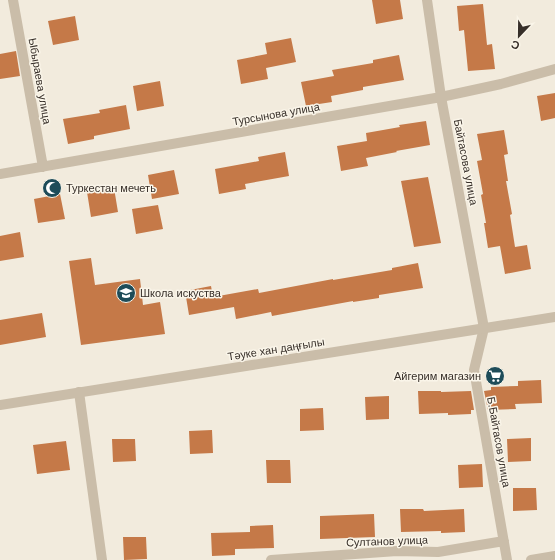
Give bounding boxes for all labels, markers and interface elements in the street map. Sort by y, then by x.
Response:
north arrow [499,16,539,56]
street label: Ыбыраева улица [26,37,54,126]
text: С [509,38,521,52]
street label: Турсынова улица [231,100,321,128]
street label: Байтасова улица [452,118,480,207]
mosque icon: Туркестан мечеть [41,177,63,199]
place label: Туркестан мечеть [66,182,156,194]
school or university icon: Школа искуства [115,282,137,304]
place label: Школа искуства [140,287,222,299]
street label: Тәуке хан даңғылы [227,335,325,363]
supermarket icon: Айгерим магазин [484,365,506,387]
place label: Айгерим магазин [394,370,481,382]
street label: Б.Байтасов улица [485,396,513,489]
street label: Султанов улица [346,534,429,548]

